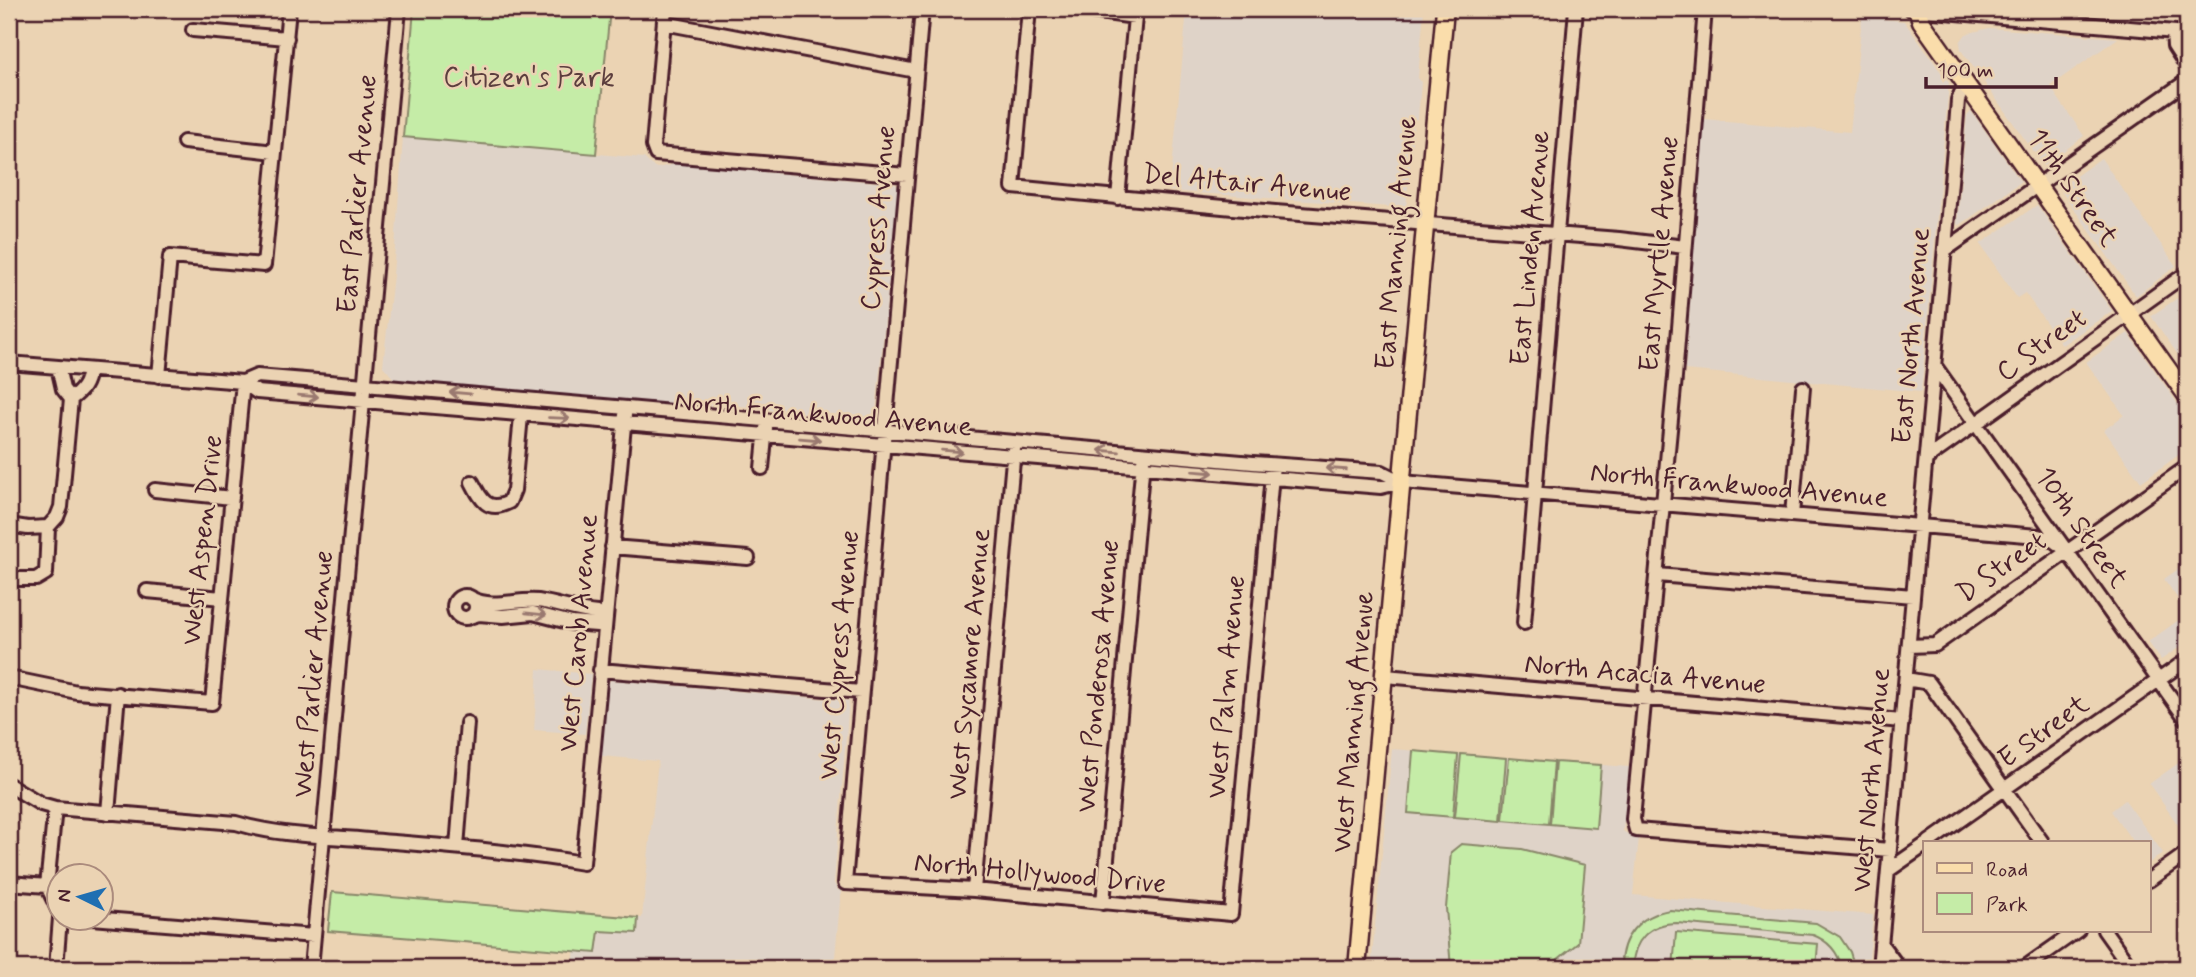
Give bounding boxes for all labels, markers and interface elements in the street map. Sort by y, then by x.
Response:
scale bar [1926,46,2056,90]
text: 100 m [1937,57,1993,85]
park label: Citizen's Park [443,60,615,97]
street label: East Parlier Avenue [329,73,387,315]
street label: East Manning Avenue [1367,114,1430,372]
street label: 11th Street [2018,122,2126,255]
street label: Cypress Avenue [852,124,906,312]
street label: East Linden Avenue [1502,129,1560,367]
street label: East Myrtle Avenue [1631,134,1689,374]
street label: Del Altair Avenue [1141,156,1353,212]
street label: East North Avenue [1884,226,1940,446]
street label: C Street [1990,301,2094,391]
street label: North Frankwood Avenue [672,384,974,446]
one-way arrow [450,386,472,399]
one-way arrow [296,390,319,403]
one-way arrow [547,411,570,424]
street label: West Aspen Drive [174,433,232,647]
one-way arrow [798,433,821,446]
one-way arrow [1098,444,1121,457]
one-way arrow [940,445,963,458]
street label: North Frankwood Avenue [1588,455,1890,517]
street label: 10th Street [2026,460,2137,596]
one-way arrow [1325,462,1348,475]
one-way arrow [1192,466,1214,479]
street label: West Carob Avenue [550,513,608,753]
street label: D Street [1950,524,2054,612]
street label: West Sycamore Avenue [940,527,1000,801]
street label: West Cypress Avenue [811,529,869,781]
street label: West Ponderosa Avenue [1069,538,1129,814]
street label: West Parlier Avenue [285,549,343,799]
street label: West Palm Avenue [1199,574,1255,800]
street label: West Manning Avenue [1324,589,1387,855]
one-way arrow [525,608,547,621]
street label: North Acacia Avenue [1523,646,1767,704]
street label: West North Avenue [1844,666,1900,894]
street label: E Street [1991,686,2097,778]
legend [1923,841,2150,932]
street label: North Hollywood Drive [912,845,1168,903]
text: Road [1986,856,2028,884]
north arrow [46,862,116,932]
text: N [52,888,78,903]
text: Park [1986,891,2028,919]

